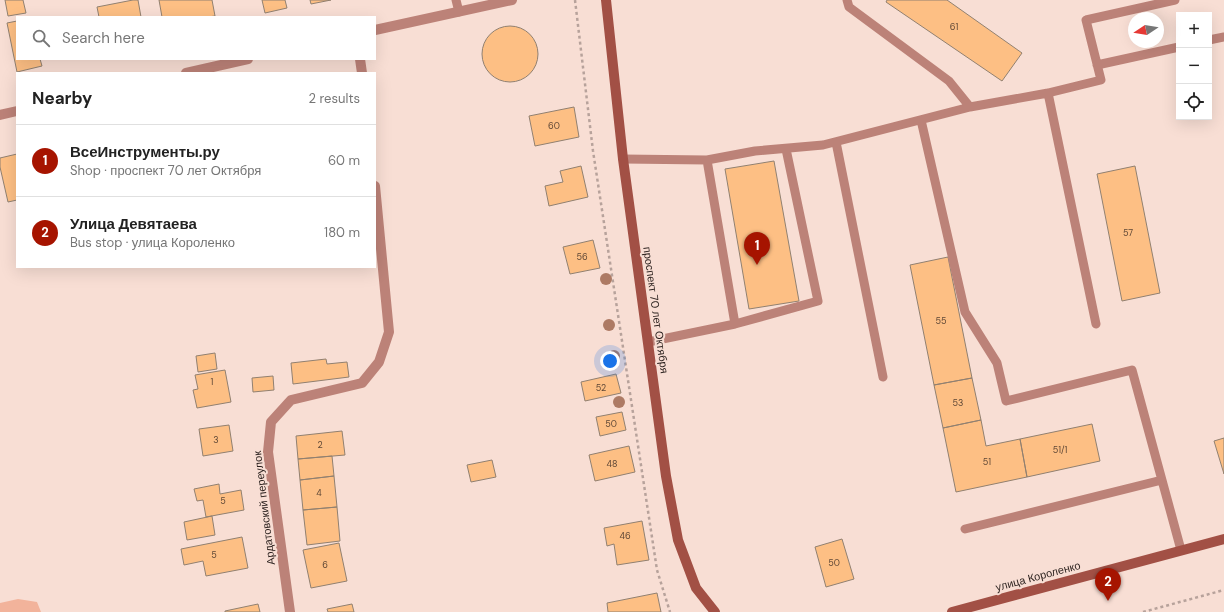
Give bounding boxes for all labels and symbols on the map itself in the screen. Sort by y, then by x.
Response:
north arrow [1128,12,1164,48]
house number: 61 [950,21,958,33]
house number: 60 [548,120,560,132]
house number: 57 [1123,227,1133,239]
pin: 1 [744,232,770,265]
street label: проспект 70 лет Октября [640,246,672,374]
house number: 56 [576,251,588,263]
house number: 55 [936,315,946,327]
your location [600,351,620,371]
house number: 1 [211,376,214,388]
house number: 52 [596,382,606,394]
house number: 53 [953,397,963,409]
house number: 50 [605,418,617,430]
house number: 3 [213,434,219,446]
house number: 2 [317,439,323,451]
house number: 51/1 [1053,444,1068,456]
street label: Ардатовский переулок [250,450,278,566]
house number: 51 [983,456,991,468]
house number: 48 [607,458,617,470]
house number: 4 [316,487,322,499]
house number: 5 [220,495,226,507]
house number: 46 [619,530,631,542]
house number: 5 [211,549,217,561]
house number: 50 [828,557,840,569]
street label: улица Короленко [994,558,1082,594]
house number: 6 [322,559,328,571]
pin: 2 [1095,568,1121,601]

